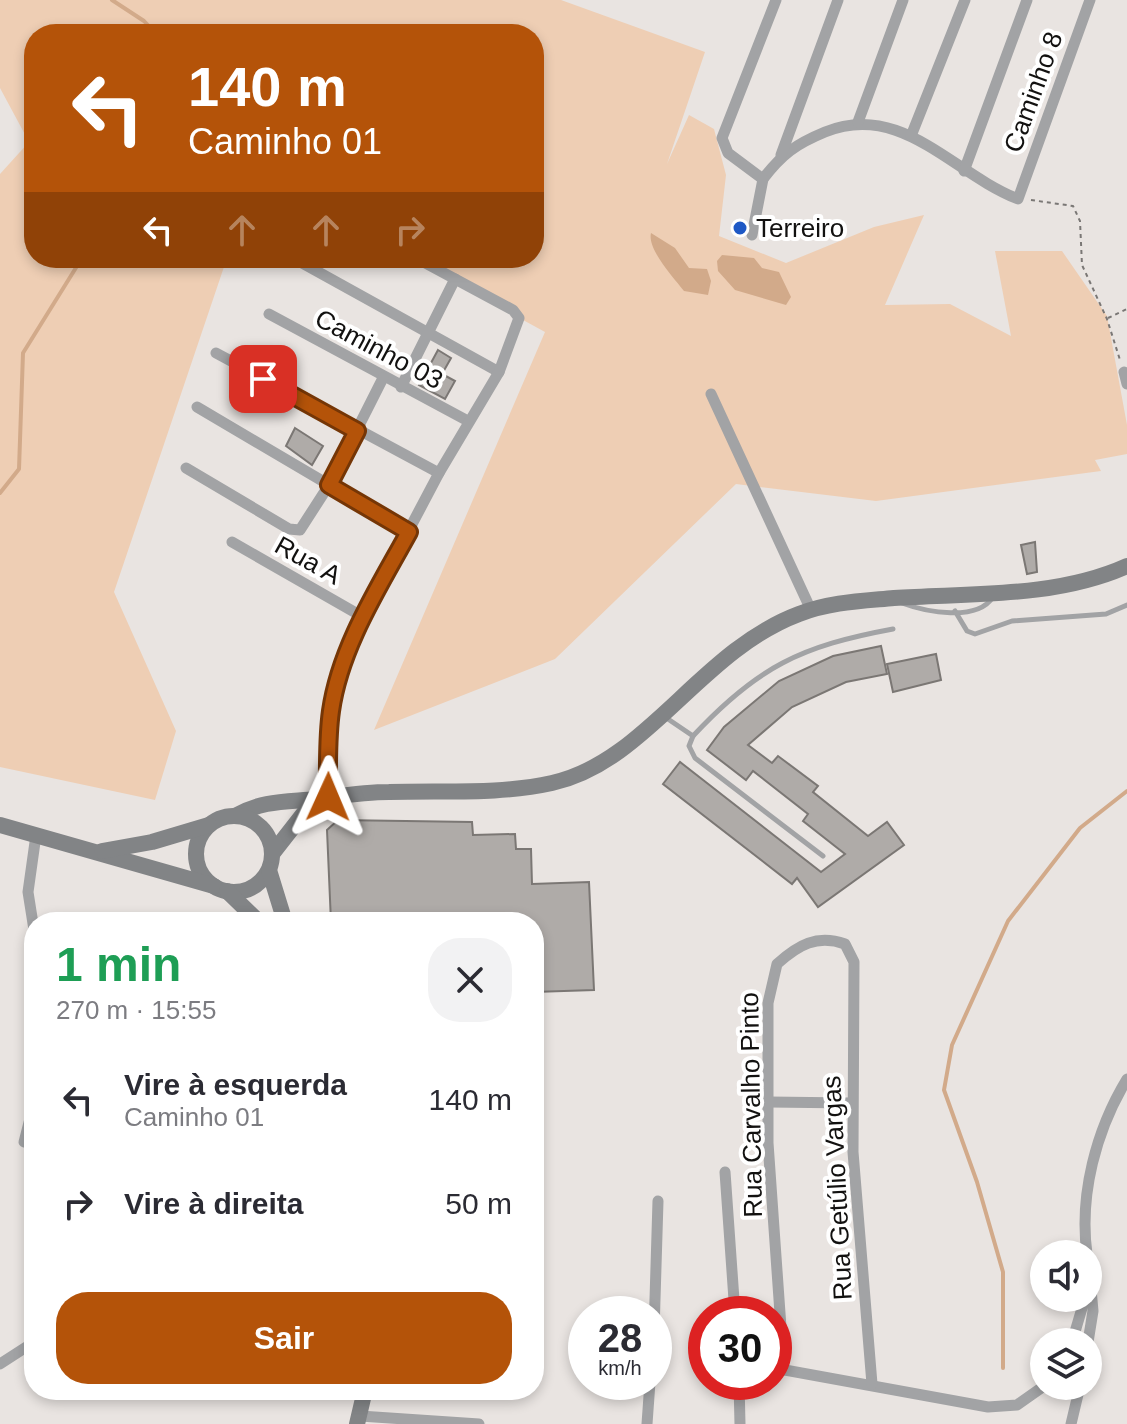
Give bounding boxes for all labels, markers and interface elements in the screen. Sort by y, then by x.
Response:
street label: Caminho 8 [997,28,1069,156]
text: 140 m [188,55,347,118]
icon: left [56,56,160,160]
text: Caminho 01 [188,121,382,162]
icon: left [136,208,180,252]
icon: ahead [220,208,264,252]
icon: ahead [304,208,348,252]
icon: right [388,208,432,252]
place label: Terreiro [756,213,844,243]
marker: Terreiro [731,219,749,237]
street label: Caminho 03 [310,303,448,395]
pin [229,345,297,413]
icon: arrive [241,357,285,401]
street label: Rua A [270,530,347,591]
position arrow [286,755,370,839]
text: 1 min [56,938,181,991]
button: close [428,938,512,1022]
street label: Rua Carvalho Pinto [734,992,768,1218]
text: 270 m · 15:55 [56,995,216,1025]
text: Vire à esquerda [124,1068,347,1101]
street label: Rua Getúlio Vargas [816,1075,858,1301]
icon: left [56,1078,100,1122]
text: 140 m [429,1083,512,1116]
text: Caminho 01 [124,1102,264,1132]
icon: right [56,1182,100,1226]
text: Vire à direita [124,1187,304,1220]
text: 50 m [445,1187,512,1220]
map controls [1030,1240,1102,1400]
button: sound [1030,1240,1102,1312]
button: Sair [56,1292,512,1384]
speed limit sign: 30 [688,1296,792,1400]
text: 28 [598,1316,642,1360]
button: layers [1030,1328,1102,1400]
text: km/h [598,1357,642,1379]

